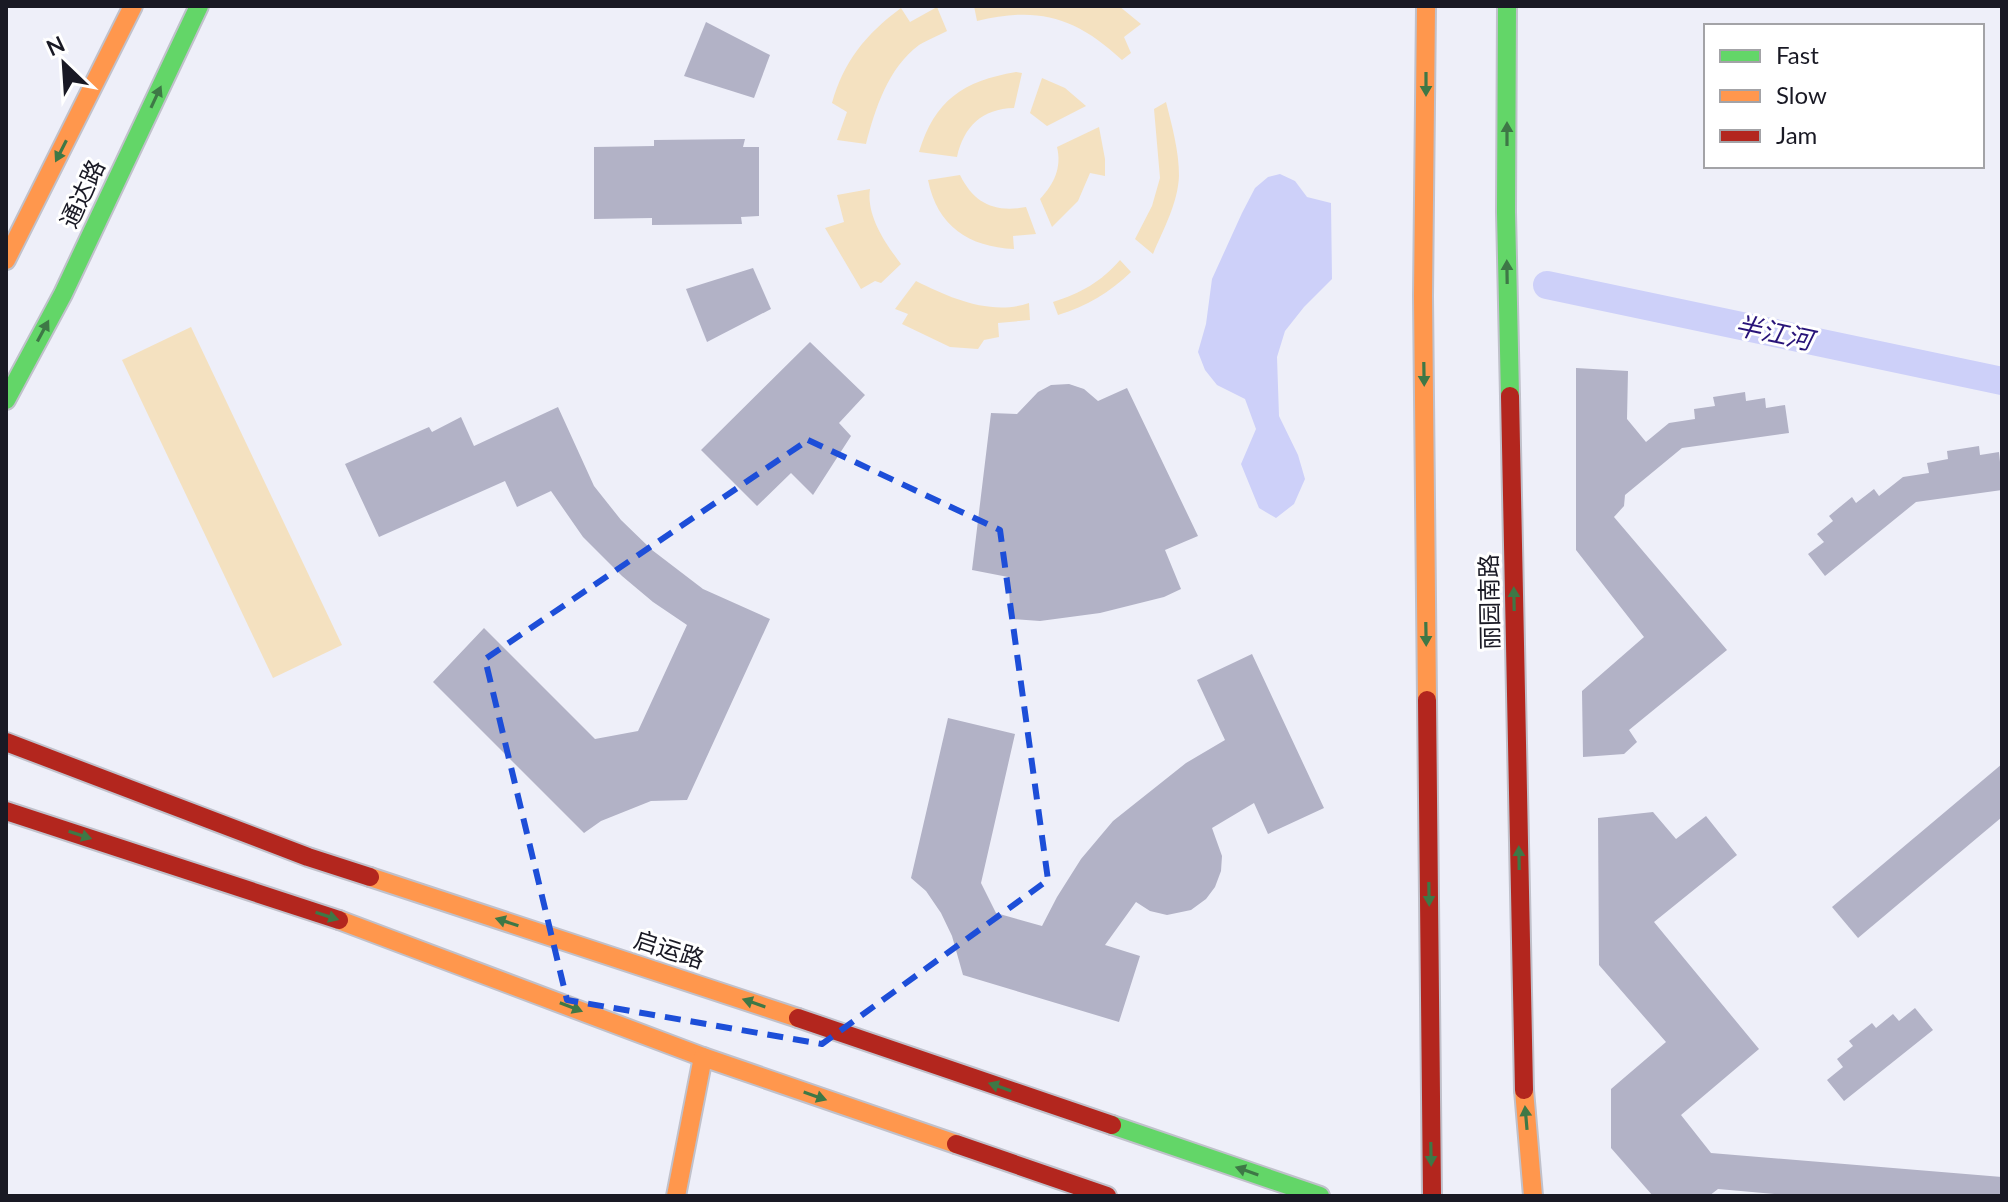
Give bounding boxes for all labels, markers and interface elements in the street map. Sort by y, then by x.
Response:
north arrow [24,24,104,104]
legend [1704,24,1984,168]
text: N [42,30,69,61]
text: Fast [1776,40,1819,69]
one-way arrow [1420,72,1432,97]
text: Slow [1776,80,1827,109]
one-way arrow [149,86,163,109]
text: Jam [1776,120,1817,149]
one-way arrow [1500,121,1513,146]
one-way arrow [54,140,67,163]
street label: 通达路 [53,155,110,232]
one-way arrow [1501,259,1514,284]
water label: 半江河 [1733,308,1821,357]
one-way arrow [36,320,49,343]
one-way arrow [1418,362,1430,387]
street label: 丽园南路 [1473,554,1504,650]
one-way arrow [1508,586,1520,611]
one-way arrow [1420,622,1433,647]
one-way arrow [68,829,92,842]
one-way arrow [1513,845,1525,870]
one-way arrow [1423,882,1435,907]
one-way arrow [316,910,340,922]
one-way arrow [495,915,519,928]
street label: 启运路 [631,924,708,973]
one-way arrow [742,997,766,1009]
one-way arrow [559,1001,583,1014]
one-way arrow [988,1081,1012,1093]
one-way arrow [803,1090,827,1103]
one-way arrow [1520,1105,1533,1130]
one-way arrow [1425,1142,1437,1167]
one-way arrow [1234,1164,1258,1176]

